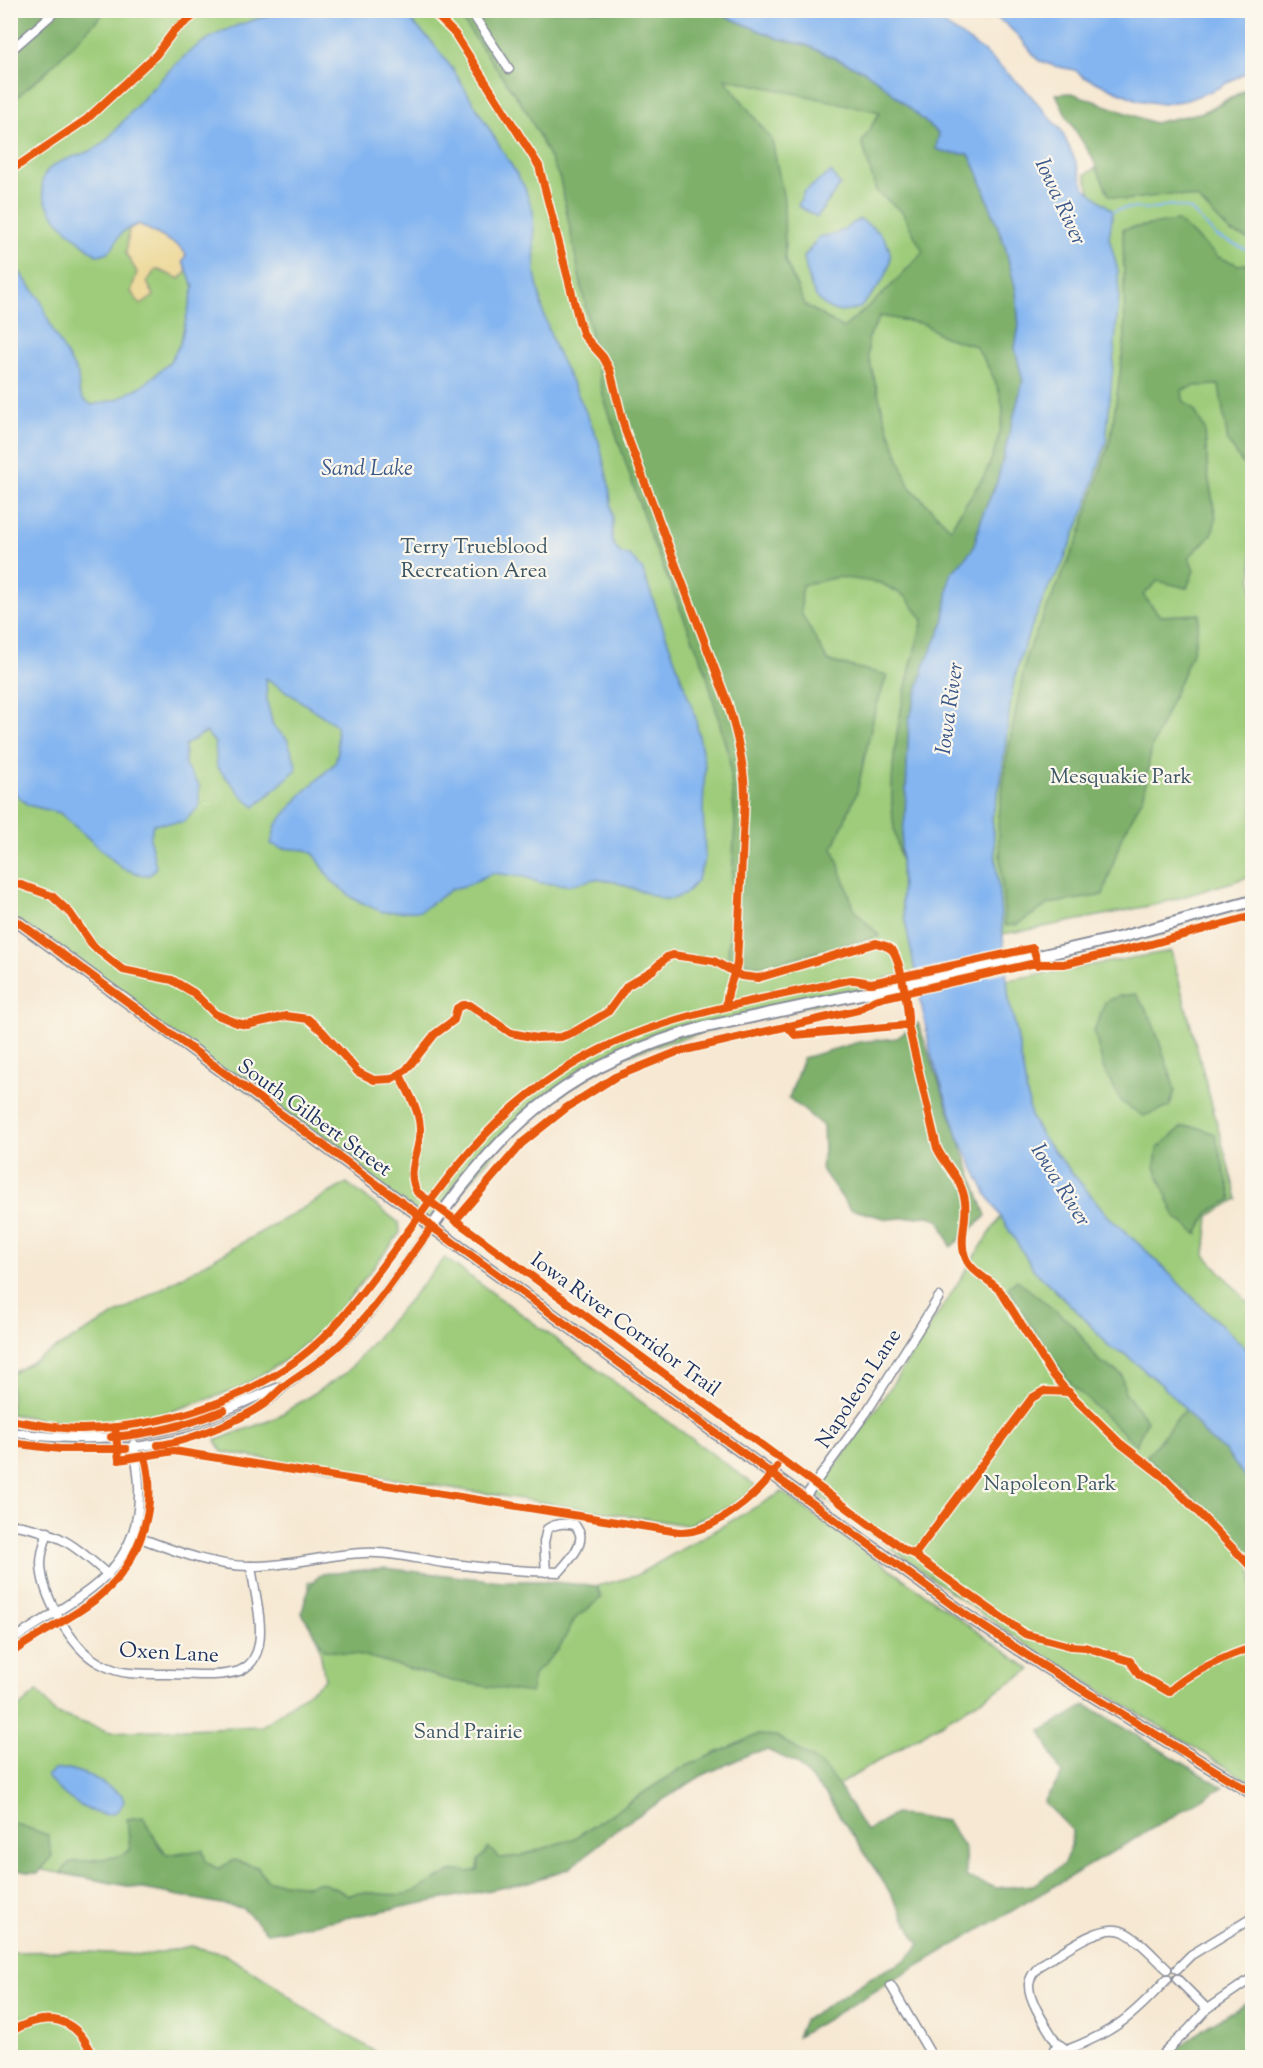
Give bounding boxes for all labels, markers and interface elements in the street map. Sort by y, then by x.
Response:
water label: Iowa River [1025,154,1093,251]
water label: Sand Lake [321,454,413,486]
park label: Terry Trueblood Recreation Area [400,533,548,587]
water label: Iowa River [929,660,973,756]
park label: Mesquakie Park [1050,763,1193,793]
street label: South Gilbert Street [230,1052,397,1185]
water label: Iowa River [1021,1138,1098,1234]
street label: Iowa River Corridor Trail [524,1246,726,1405]
street label: Napoleon Lane [810,1323,910,1455]
park label: Napoleon Park [983,1470,1117,1500]
street label: Oxen Lane [118,1636,220,1672]
park label: Sand Prairie [413,1718,523,1748]

